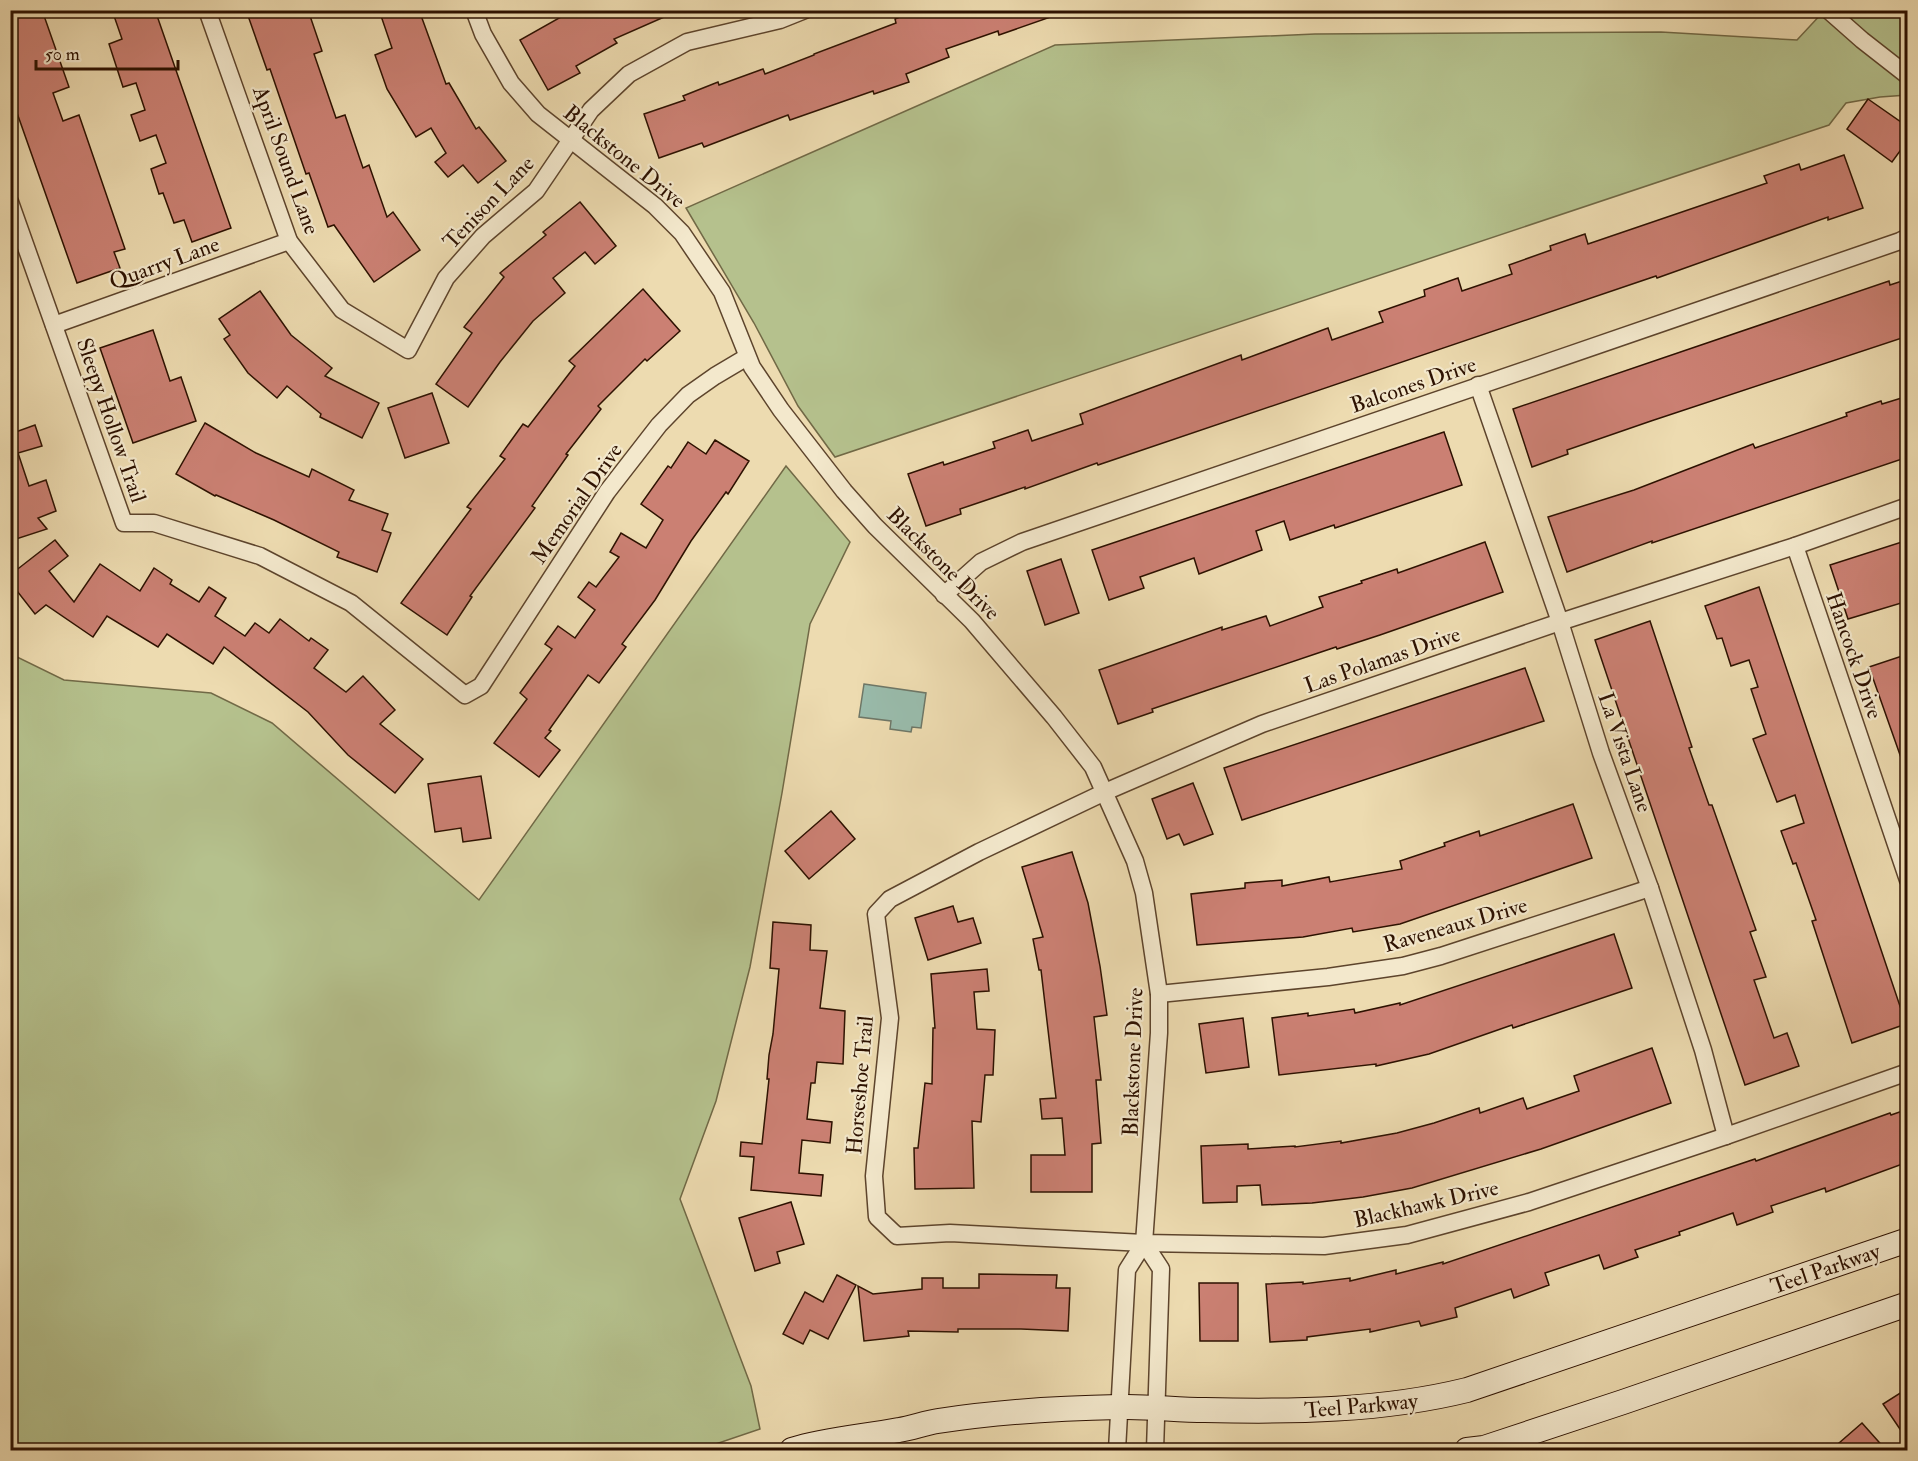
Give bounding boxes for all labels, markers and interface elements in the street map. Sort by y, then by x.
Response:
scale bar [36,33,178,71]
text: 50 m [45,43,80,66]
street label: April Sound Lane [245,81,326,239]
street label: Blackstone Drive [558,99,691,215]
street label: Tenison Lane [437,150,540,255]
street label: Quarry Lane [105,230,223,296]
street label: Sleepy Hollow Trail [69,334,152,507]
street label: Balcones Drive [1347,350,1480,420]
street label: Memorial Drive [525,438,629,570]
street label: Blackstone Drive [881,501,1006,626]
street label: Hancock Drive [1819,588,1889,722]
street label: Las Polamas Drive [1301,620,1464,700]
street label: La Vista Lane [1591,689,1659,816]
street label: Raveneaux Drive [1380,891,1531,959]
street label: Blackstone Drive [1116,987,1150,1137]
street label: Horseshoe Trail [840,1014,880,1156]
street label: Blackhawk Drive [1351,1174,1501,1234]
street label: Teel Parkway [1767,1237,1884,1301]
street label: Teel Parkway [1303,1387,1419,1425]

